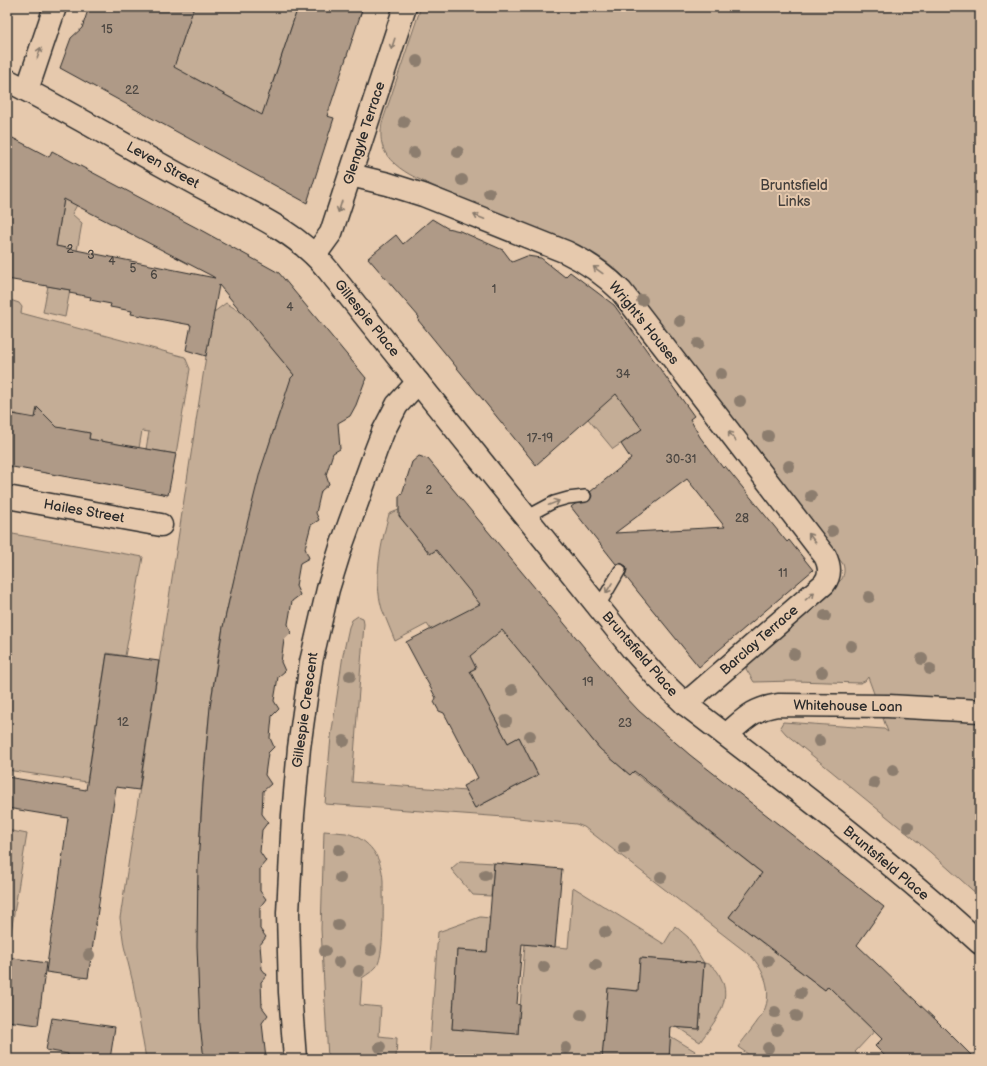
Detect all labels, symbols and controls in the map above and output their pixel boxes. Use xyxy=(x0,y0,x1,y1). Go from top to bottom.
house number: 15 xyxy=(101,22,113,37)
one-way arrow xyxy=(389,37,396,50)
one-way arrow xyxy=(36,48,44,60)
street label: Glengyle Terrace xyxy=(339,79,389,187)
house number: 22 xyxy=(125,83,139,98)
street label: Leven Street xyxy=(124,138,203,192)
park label: Bruntsfield Links xyxy=(760,177,828,210)
one-way arrow xyxy=(336,201,343,214)
one-way arrow xyxy=(474,213,486,220)
house number: 2 xyxy=(66,242,74,257)
house number: 3 xyxy=(87,248,95,263)
house number: 4 xyxy=(108,254,116,269)
house number: 5 xyxy=(130,261,137,276)
one-way arrow xyxy=(592,266,603,274)
house number: 6 xyxy=(150,268,158,283)
street label: Gillespie Place xyxy=(331,276,403,360)
street label: Wright's Houses xyxy=(605,278,683,368)
house number: 1 xyxy=(492,282,496,297)
house number: 4 xyxy=(286,300,294,315)
house number: 34 xyxy=(616,367,631,382)
one-way arrow xyxy=(728,430,737,441)
house number: 17-19 xyxy=(527,431,553,446)
house number: 30-31 xyxy=(666,452,696,467)
house number: 2 xyxy=(425,483,433,498)
street label: Hailes Street xyxy=(42,496,126,527)
one-way arrow xyxy=(548,499,560,506)
house number: 28 xyxy=(735,511,749,526)
one-way arrow xyxy=(808,533,816,544)
house number: 11 xyxy=(778,566,788,581)
one-way arrow xyxy=(605,582,613,594)
one-way arrow xyxy=(804,592,815,601)
street label: Barclay Terrace xyxy=(716,601,802,679)
street label: Bruntsfield Place xyxy=(599,608,681,700)
street label: Gillespie Crescent xyxy=(288,650,322,769)
house number: 19 xyxy=(582,675,594,690)
street label: Whitehouse Loan xyxy=(793,697,903,715)
house number: 12 xyxy=(117,715,129,730)
house number: 23 xyxy=(618,716,632,731)
street label: Bruntsfield Place xyxy=(840,822,932,904)

